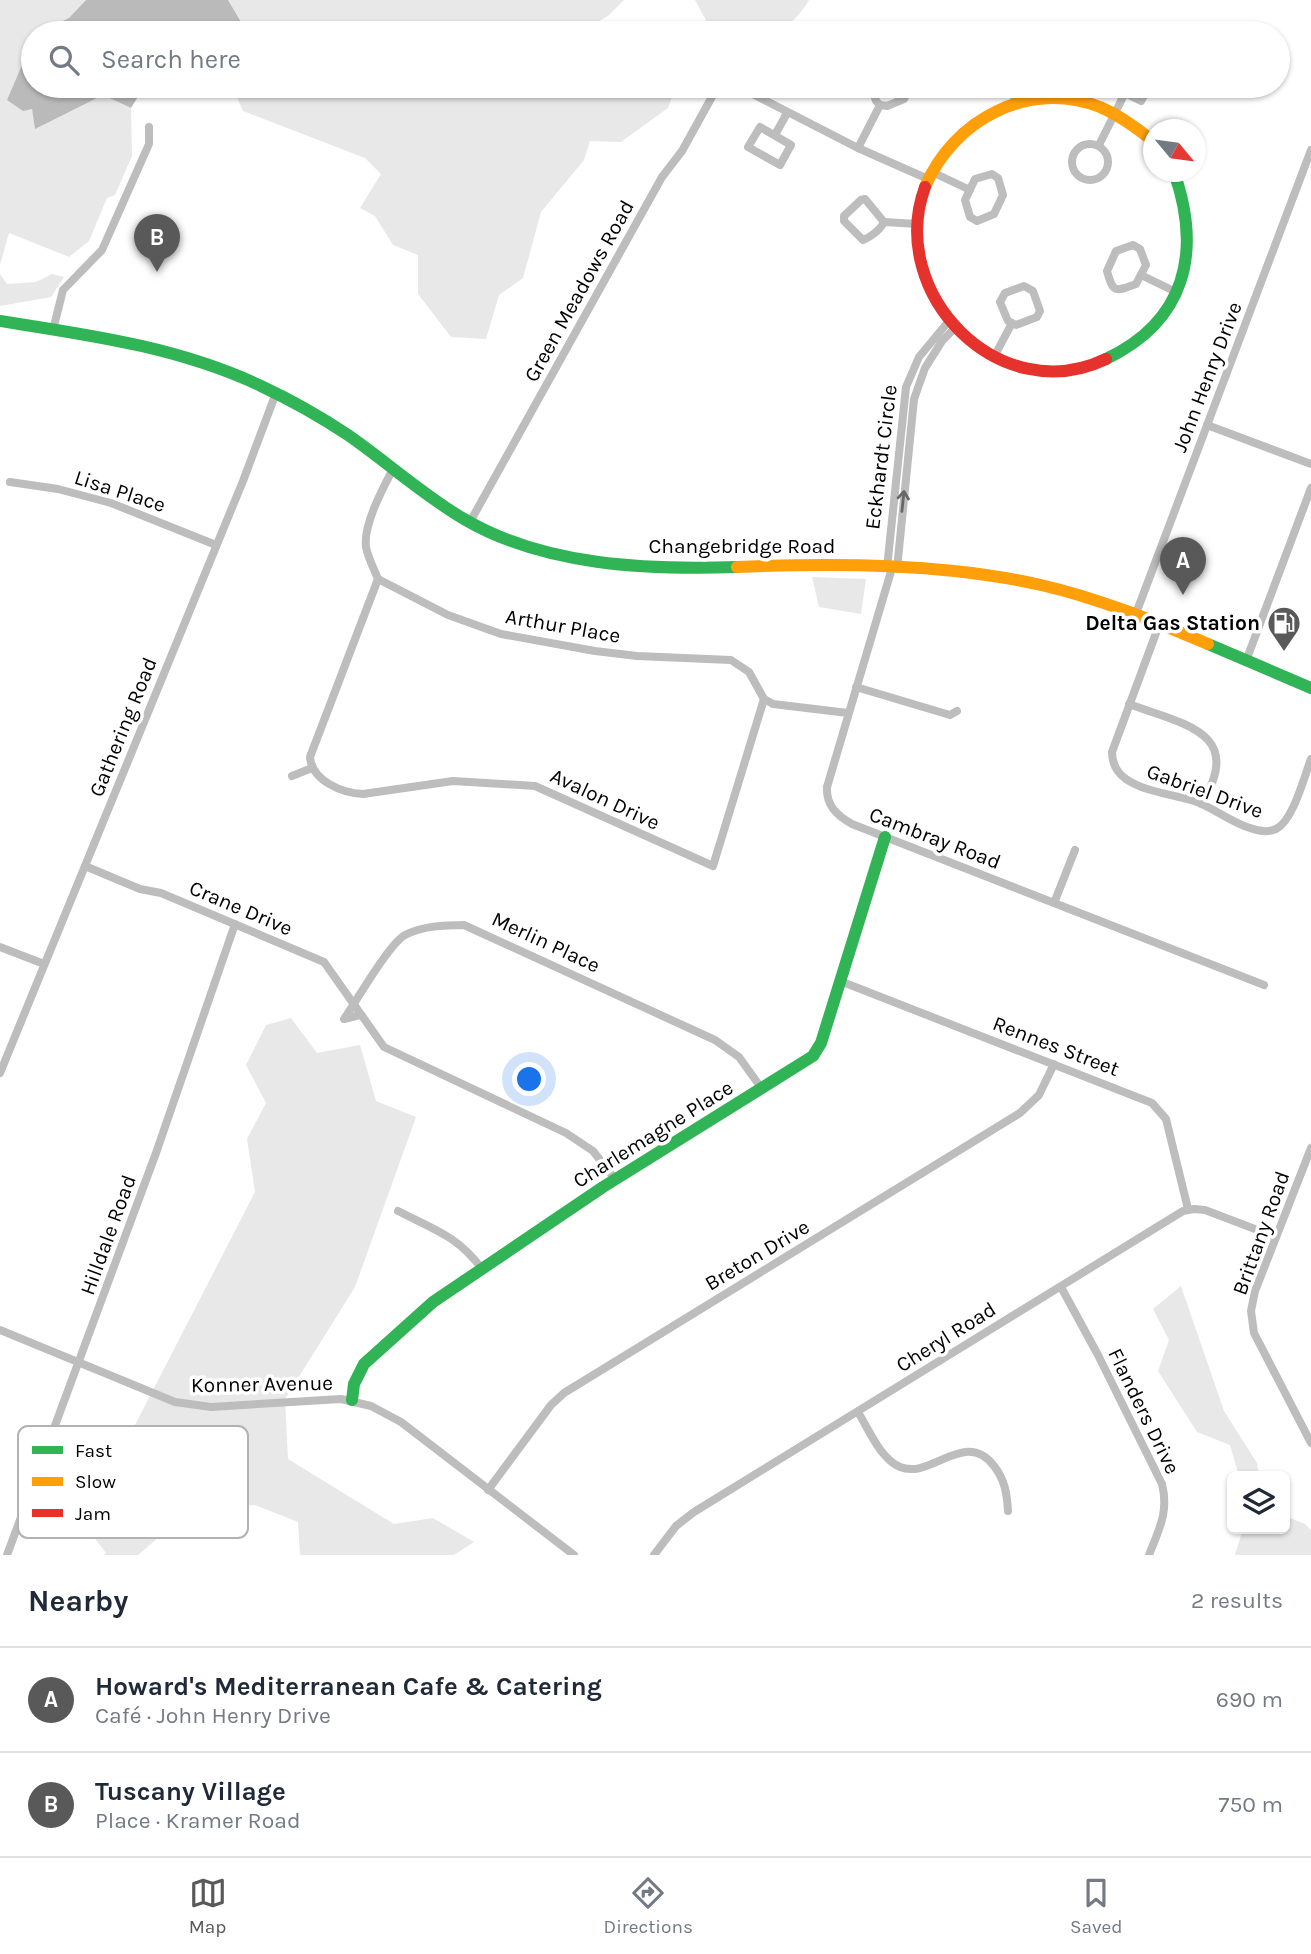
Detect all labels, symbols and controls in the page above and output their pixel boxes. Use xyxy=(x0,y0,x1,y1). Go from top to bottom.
search box xyxy=(21,21,1290,98)
icon: search xyxy=(45,41,83,79)
text: Search here xyxy=(101,44,241,75)
north arrow xyxy=(1143,119,1206,182)
street label: Green Meadows Road xyxy=(519,196,639,386)
pin: B xyxy=(134,214,180,272)
street label: John Henry Drive xyxy=(1167,298,1247,456)
street label: Eckhardt Circle xyxy=(860,383,902,531)
street label: Lisa Place xyxy=(71,465,169,517)
one-way arrow xyxy=(897,490,910,513)
street label: Changebridge Road xyxy=(648,534,836,558)
pin: A xyxy=(1160,537,1206,595)
street label: Arthur Place xyxy=(504,604,622,648)
fuel station icon: Delta Gas Station xyxy=(1265,604,1303,653)
place label: Delta Gas Station xyxy=(1085,611,1260,635)
street label: Gathering Road xyxy=(84,654,162,800)
street label: Gabriel Drive xyxy=(1144,759,1266,823)
street label: Avalon Drive xyxy=(547,763,663,835)
street label: Cambray Road xyxy=(866,802,1004,874)
street label: Crane Drive xyxy=(186,876,296,940)
street label: Merlin Place xyxy=(488,906,604,978)
street label: Rennes Street xyxy=(989,1011,1123,1081)
your location xyxy=(512,1062,546,1096)
street label: Charlemagne Place xyxy=(569,1075,737,1193)
street label: Brittany Road xyxy=(1227,1168,1295,1298)
street label: Hilldale Road xyxy=(75,1172,141,1298)
street label: Breton Drive xyxy=(700,1214,814,1296)
street label: Cheryl Road xyxy=(892,1297,1000,1377)
street label: Flanders Drive xyxy=(1103,1344,1185,1478)
street label: Konner Avenue xyxy=(191,1371,333,1397)
legend xyxy=(18,1426,248,1538)
text: Fast xyxy=(75,1440,112,1462)
text: Slow xyxy=(75,1471,116,1493)
map controls xyxy=(1227,1471,1290,1534)
button: layers xyxy=(1227,1471,1290,1534)
text: Jam xyxy=(75,1503,111,1525)
text: Nearby xyxy=(28,1583,128,1619)
text: 2 results xyxy=(1191,1587,1283,1614)
text: Howard's Mediterranean Cafe & Catering xyxy=(95,1671,602,1702)
text: A xyxy=(44,1686,58,1713)
text: 690 m xyxy=(1216,1686,1283,1713)
text: Café · John Henry Drive xyxy=(95,1702,331,1729)
text: Tuscany Village xyxy=(95,1776,286,1807)
text: B xyxy=(44,1791,58,1818)
text: 750 m xyxy=(1219,1791,1283,1818)
text: Place · Kramer Road xyxy=(95,1807,301,1834)
tab: Map xyxy=(189,1874,227,1938)
tab: Directions xyxy=(604,1874,693,1938)
tab: Saved xyxy=(1070,1874,1122,1938)

